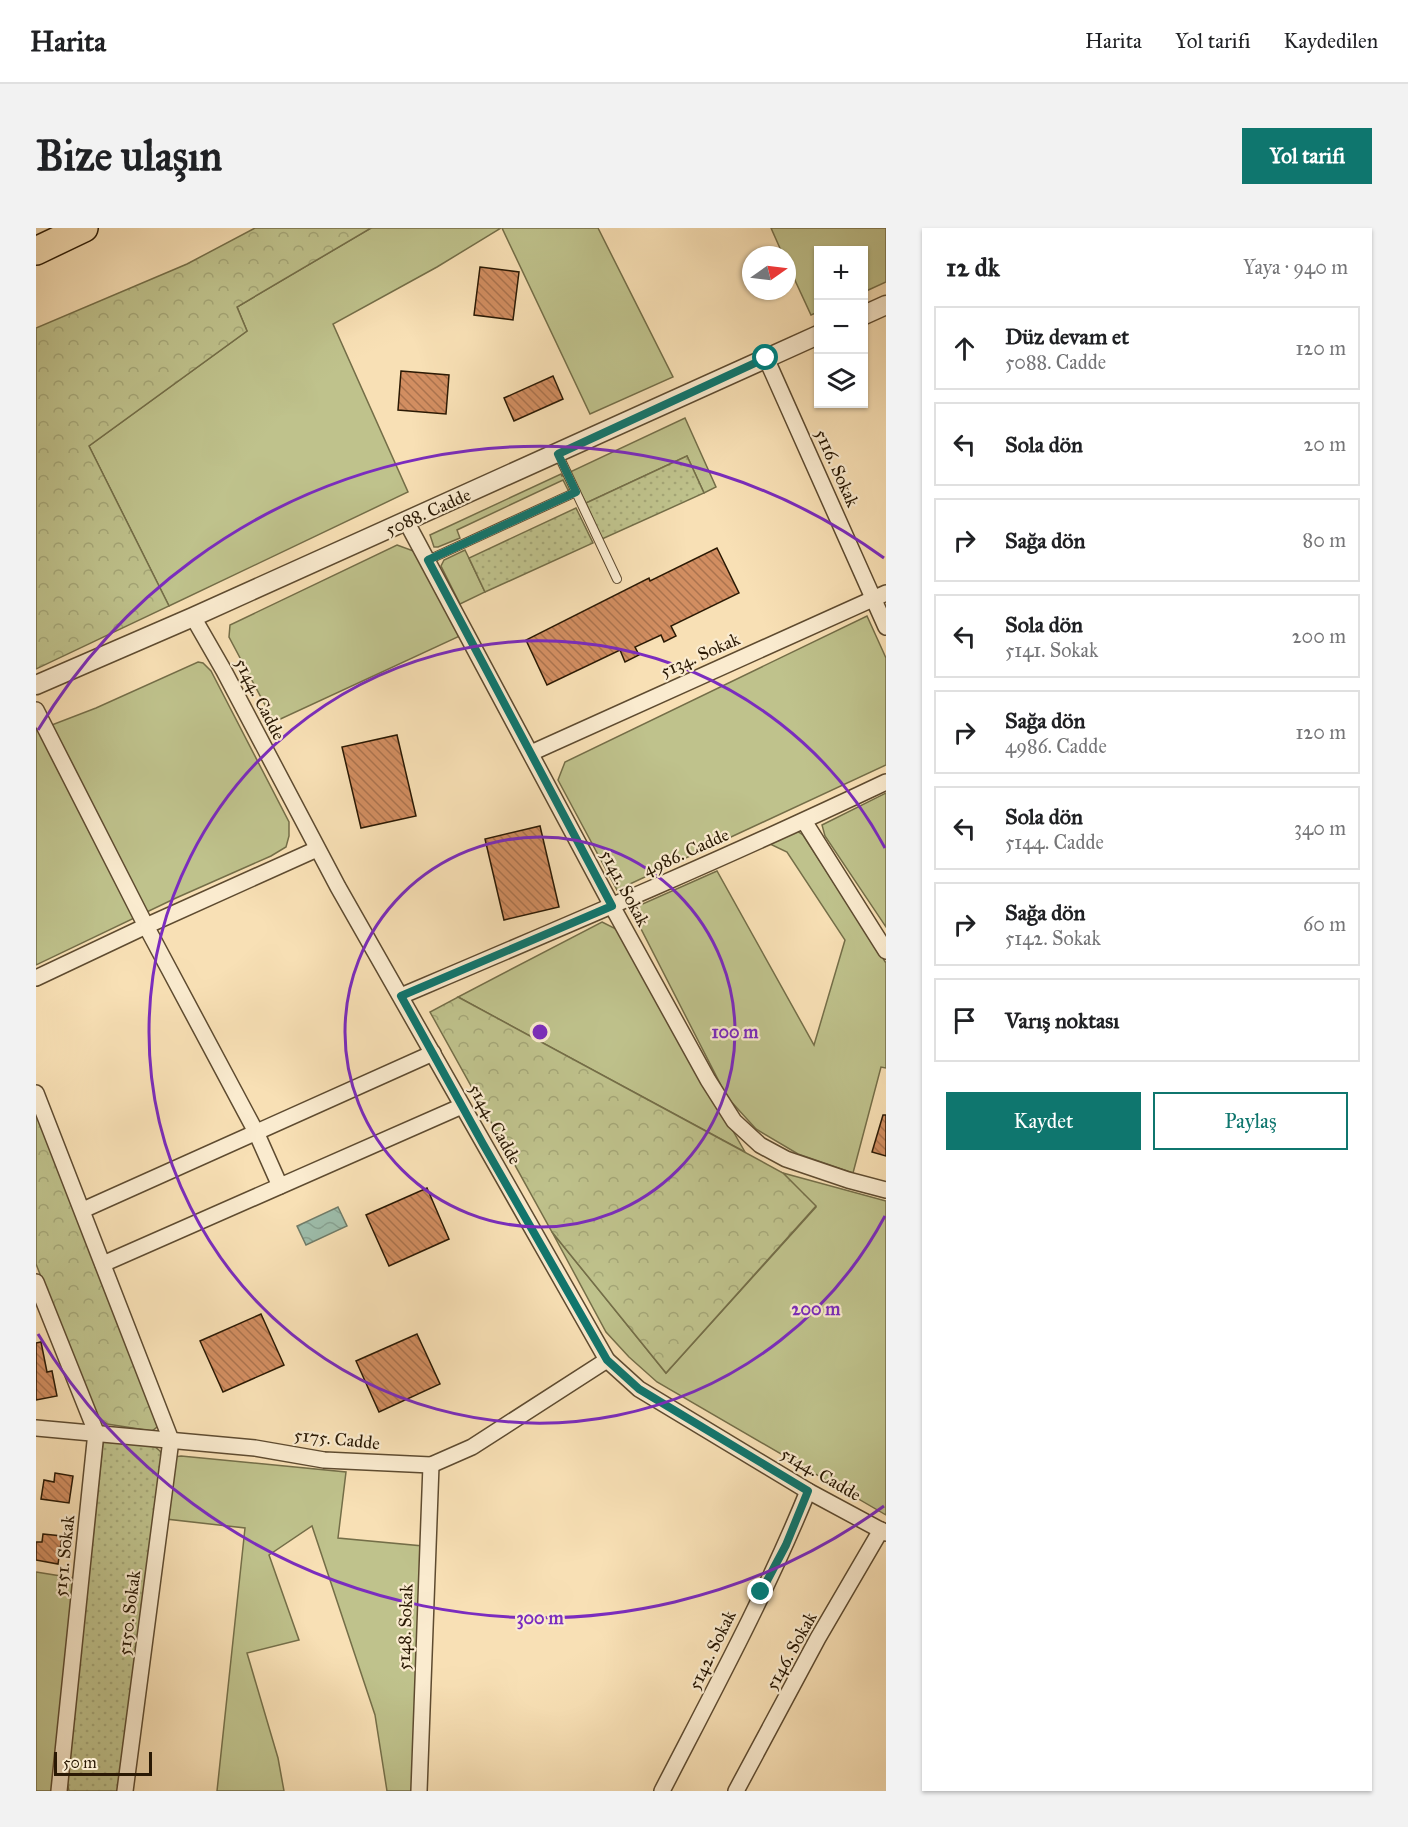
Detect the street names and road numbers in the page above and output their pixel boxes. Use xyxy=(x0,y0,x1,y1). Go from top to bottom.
street label: 5116. Sokak xyxy=(810,426,864,511)
street label: 5088. Cadde xyxy=(382,483,474,541)
street label: 5134. Sokak xyxy=(657,628,744,682)
street label: 5144. Cadde xyxy=(230,654,290,744)
street label: 4986. Cadde xyxy=(640,823,732,881)
street label: 5141. Sokak xyxy=(596,846,655,931)
street label: 5144. Cadde xyxy=(464,1080,526,1168)
street label: 5175. Cadde xyxy=(293,1424,381,1454)
street label: 5144. Cadde xyxy=(777,1442,865,1506)
street label: 5151. Sokak xyxy=(49,1513,79,1598)
street label: 5150. Sokak xyxy=(113,1569,145,1657)
street label: 5148. Sokak xyxy=(392,1583,418,1671)
street label: 5142. Sokak xyxy=(683,1606,741,1694)
street label: 5146. Sokak xyxy=(760,1607,822,1694)

